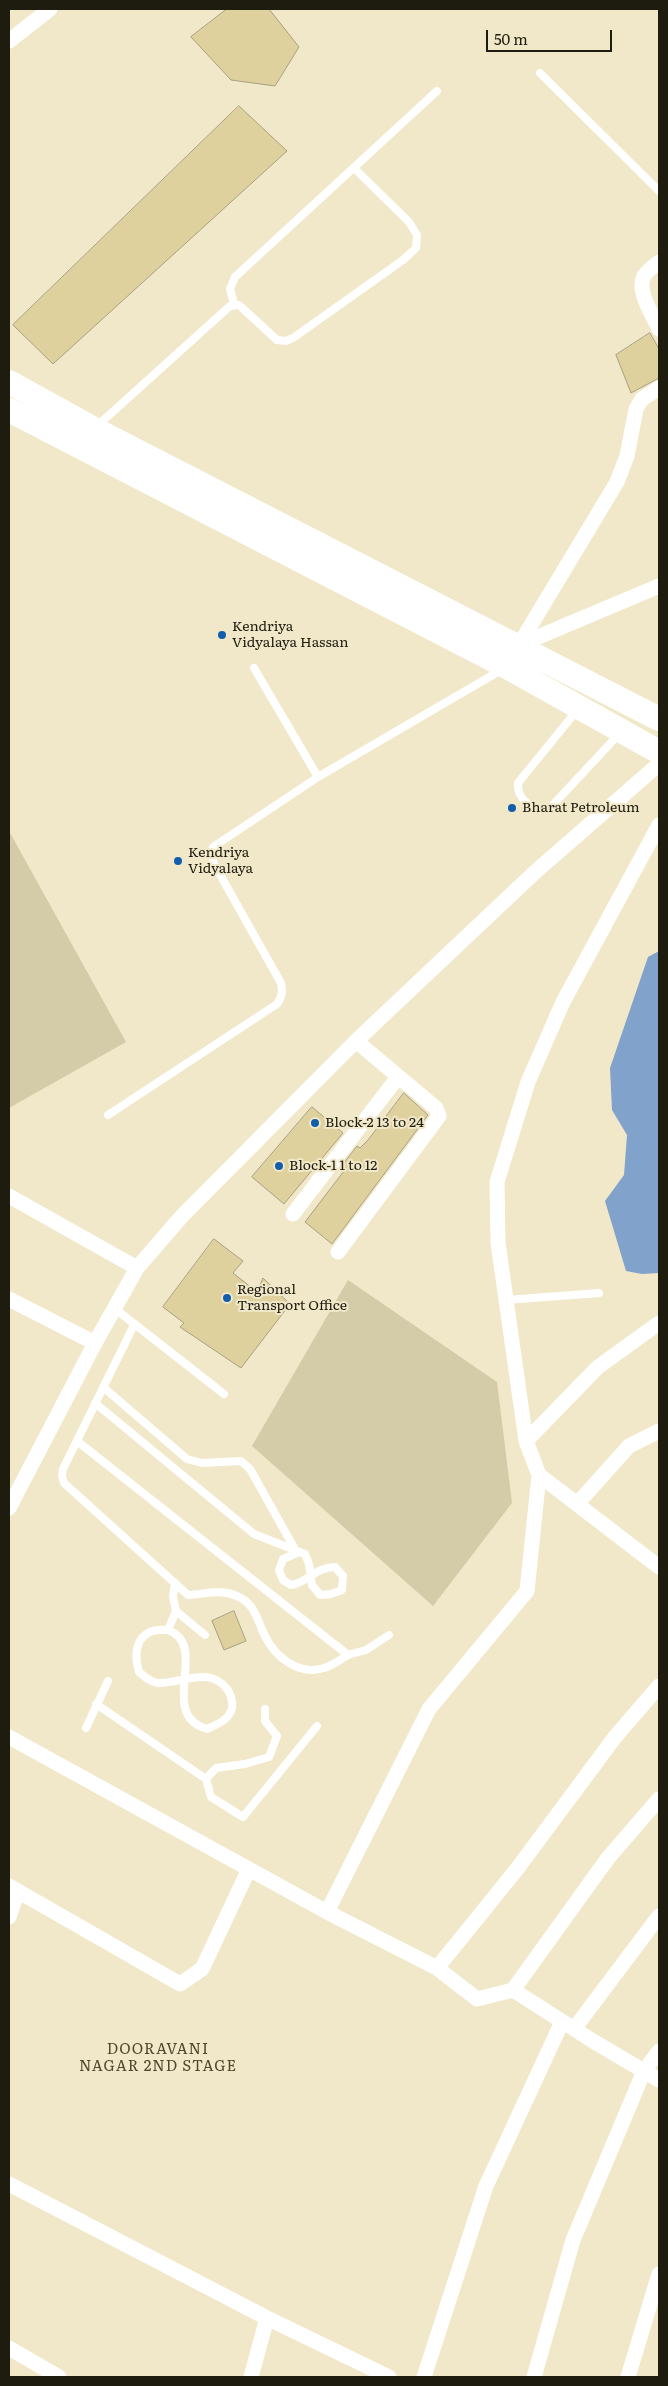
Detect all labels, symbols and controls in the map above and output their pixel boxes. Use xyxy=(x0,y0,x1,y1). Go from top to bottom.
scale bar xyxy=(488,20,614,52)
text: 50 m xyxy=(494,27,528,50)
place label: Kendriya Vidyalaya Hassan xyxy=(232,619,348,652)
marker: Kendriya Vidyalaya Hassan xyxy=(216,629,228,641)
place label: Bharat Petroleum xyxy=(522,800,640,816)
marker: Bharat Petroleum xyxy=(506,802,518,814)
place label: Kendriya Vidyalaya xyxy=(188,845,253,878)
marker: Kendriya Vidyalaya xyxy=(172,855,184,867)
place label: Block-2 13 to 24 xyxy=(325,1115,424,1131)
marker: Block-2 13 to 24 xyxy=(309,1117,321,1129)
place label: Block-1 1 to 12 xyxy=(289,1158,377,1174)
marker: Block-1 1 to 12 xyxy=(273,1160,285,1172)
place label: Regional Transport Office xyxy=(237,1282,347,1314)
marker: Regional Transport Office xyxy=(221,1292,233,1304)
district label: DOORAVANI NAGAR 2ND STAGE xyxy=(77,2041,239,2076)

